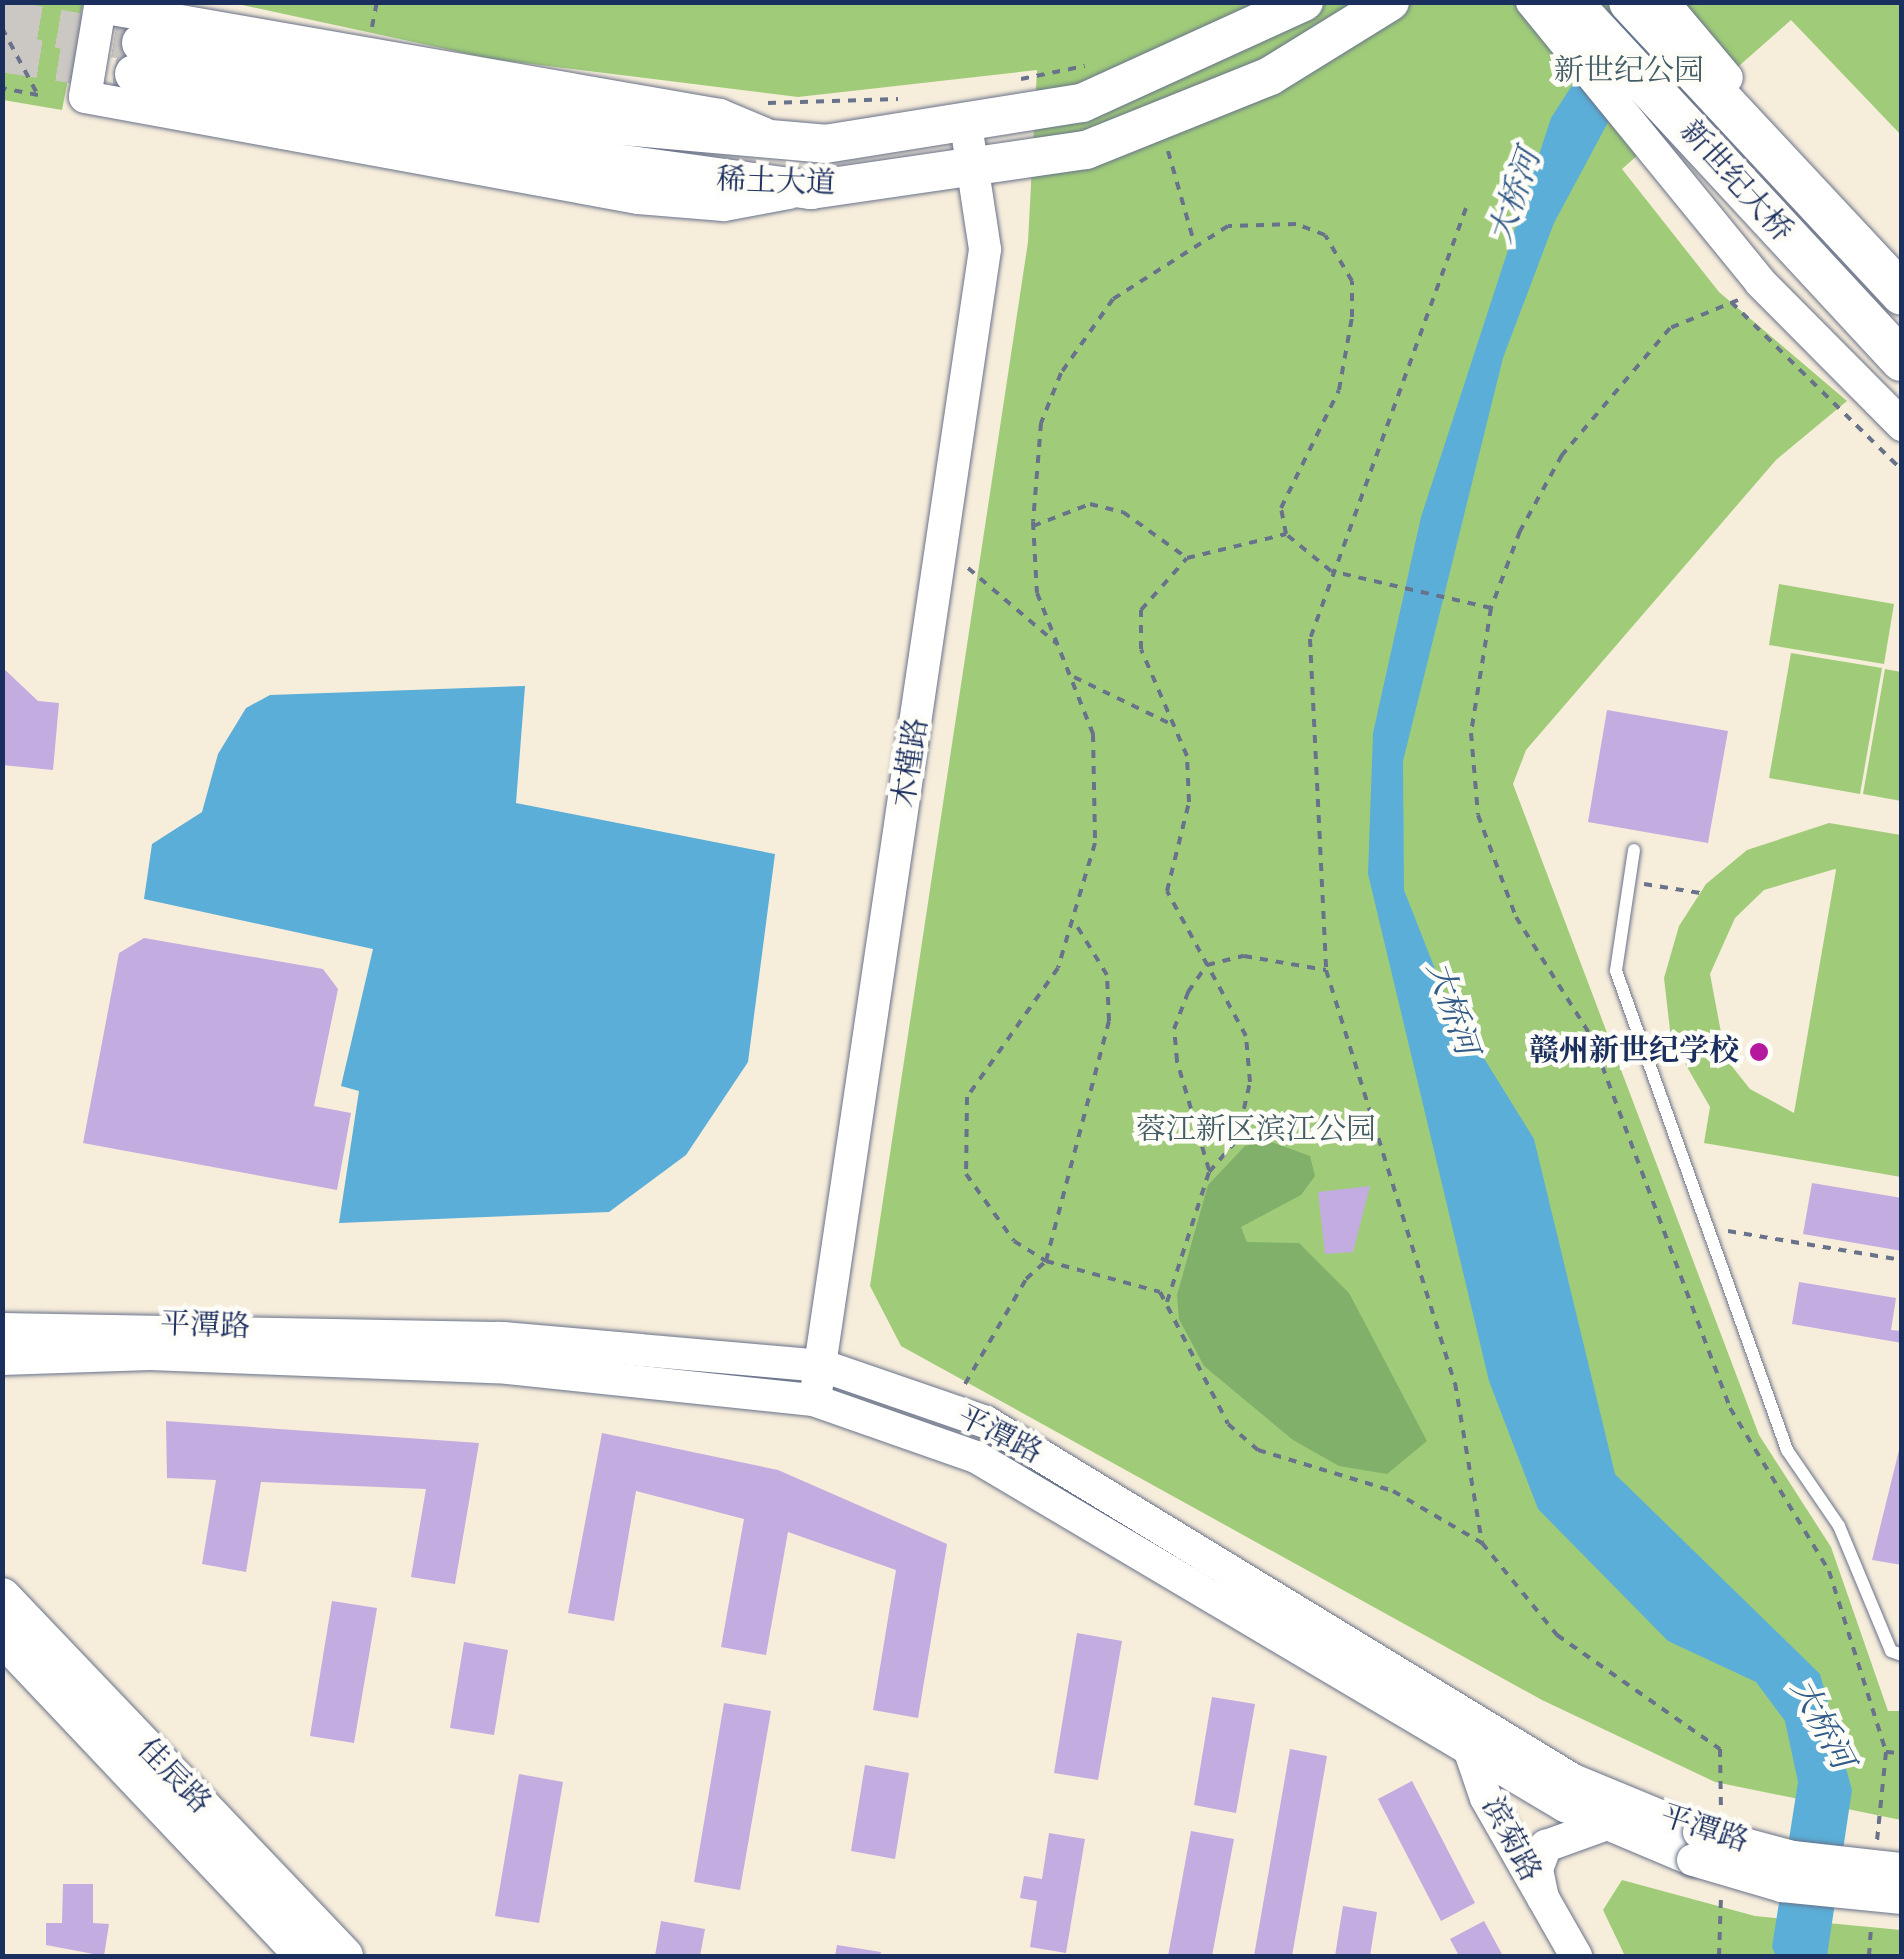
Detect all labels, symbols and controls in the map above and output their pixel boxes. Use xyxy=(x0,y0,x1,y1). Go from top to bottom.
park label: 新世纪公园 xyxy=(1554,54,1704,90)
street label: 新世纪大桥 xyxy=(1671,114,1799,250)
water label: 大桥河 xyxy=(1483,145,1551,249)
street label: 稀土大道 xyxy=(715,163,837,203)
street label: 木槿路 xyxy=(887,716,937,810)
water label: 大桥河 xyxy=(1416,957,1484,1061)
place label: 赣州新世纪学校 xyxy=(1529,1034,1739,1070)
marker: 赣州新世纪学校 xyxy=(1748,1041,1770,1063)
park label: 蓉江新区滨江公园 xyxy=(1136,1113,1376,1149)
street label: 平潭路 xyxy=(159,1307,251,1347)
street label: 平潭路 xyxy=(951,1400,1047,1472)
water label: 大桥河 xyxy=(1781,1674,1859,1776)
street label: 佳辰路 xyxy=(129,1732,217,1822)
street label: 滨菊路 xyxy=(1473,1792,1547,1888)
street label: 平潭路 xyxy=(1656,1799,1752,1861)

